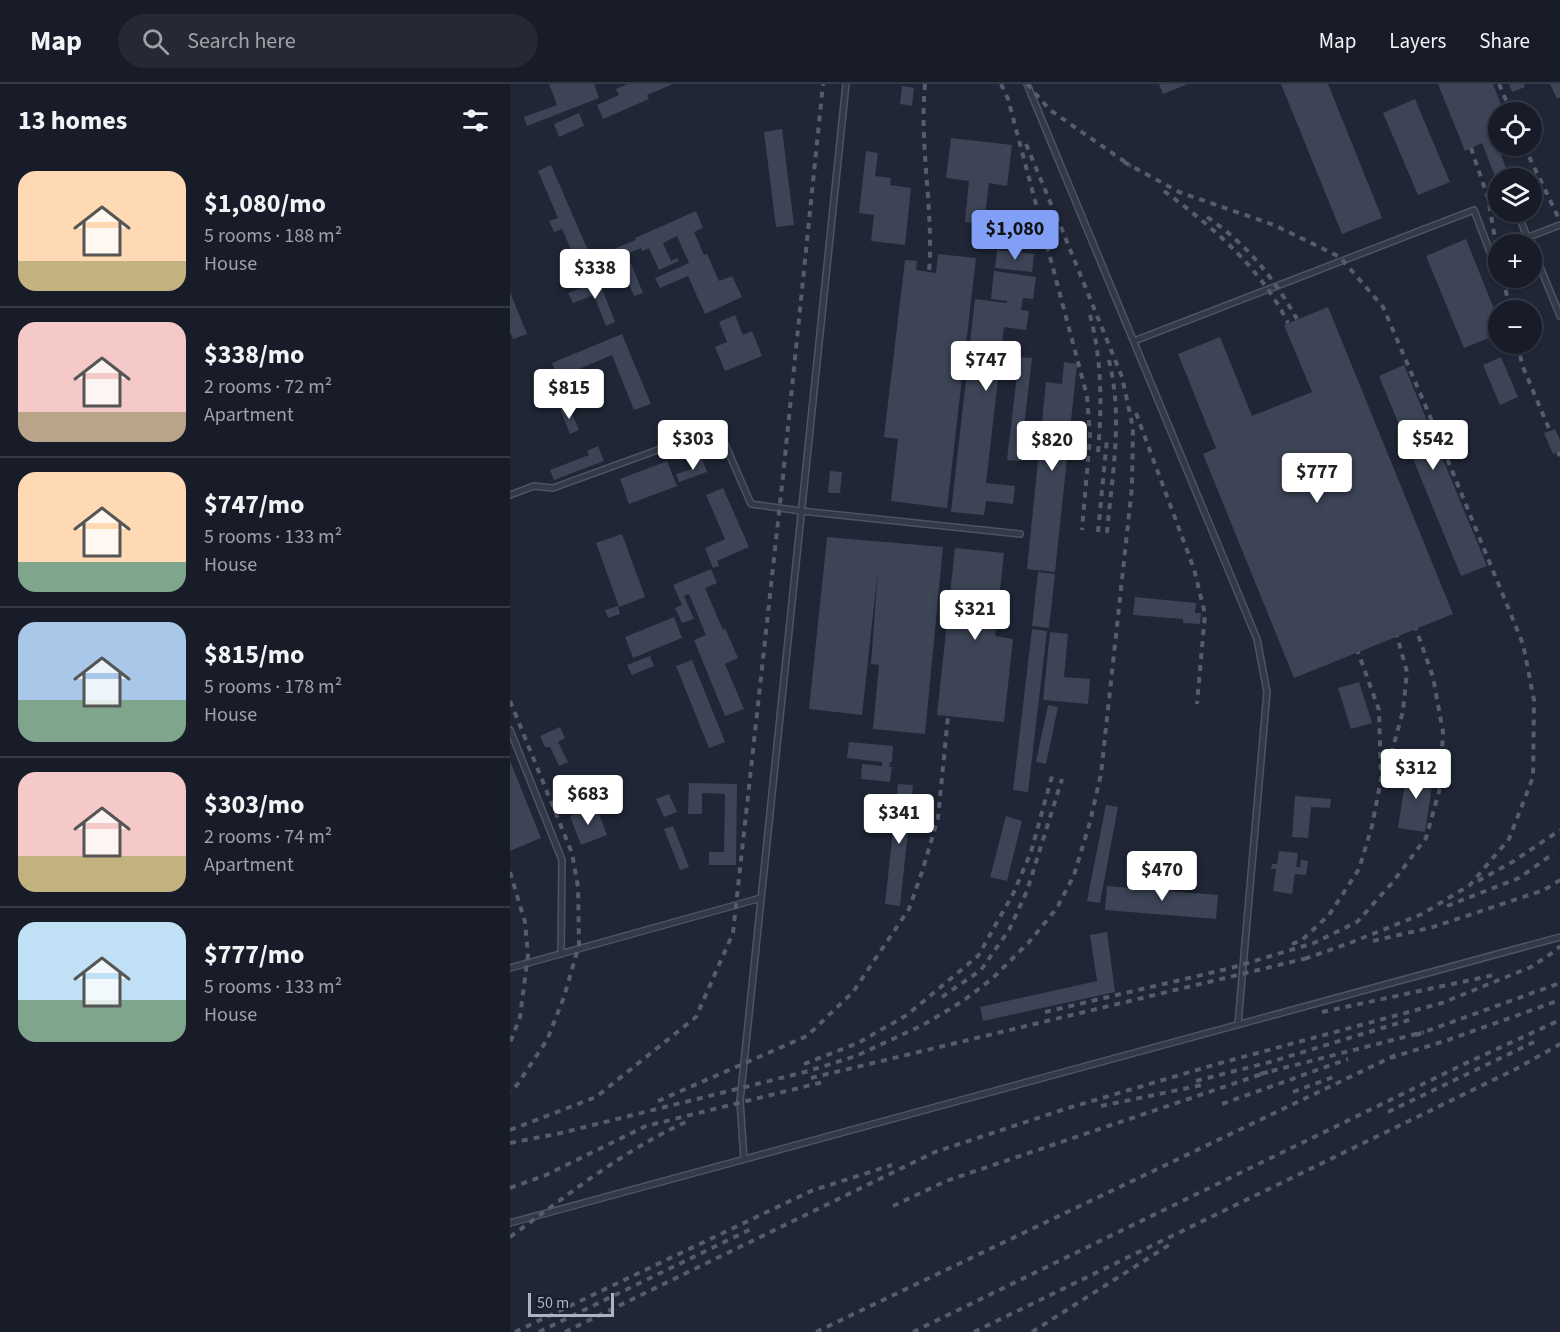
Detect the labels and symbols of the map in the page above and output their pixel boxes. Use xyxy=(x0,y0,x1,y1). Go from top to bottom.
pin: $1,080 xyxy=(966,210,1064,261)
pin: $338 xyxy=(559,249,631,300)
pin: $747 xyxy=(950,341,1022,392)
pin: $815 xyxy=(533,369,605,420)
pin: $303 xyxy=(657,420,729,471)
pin: $542 xyxy=(1397,420,1469,471)
pin: $820 xyxy=(1016,421,1088,472)
pin: $777 xyxy=(1281,453,1353,504)
pin: $321 xyxy=(939,590,1011,641)
pin: $312 xyxy=(1380,749,1452,800)
pin: $683 xyxy=(552,775,624,826)
pin: $341 xyxy=(863,794,935,845)
pin: $470 xyxy=(1126,851,1198,902)
scale bar xyxy=(528,1290,614,1318)

